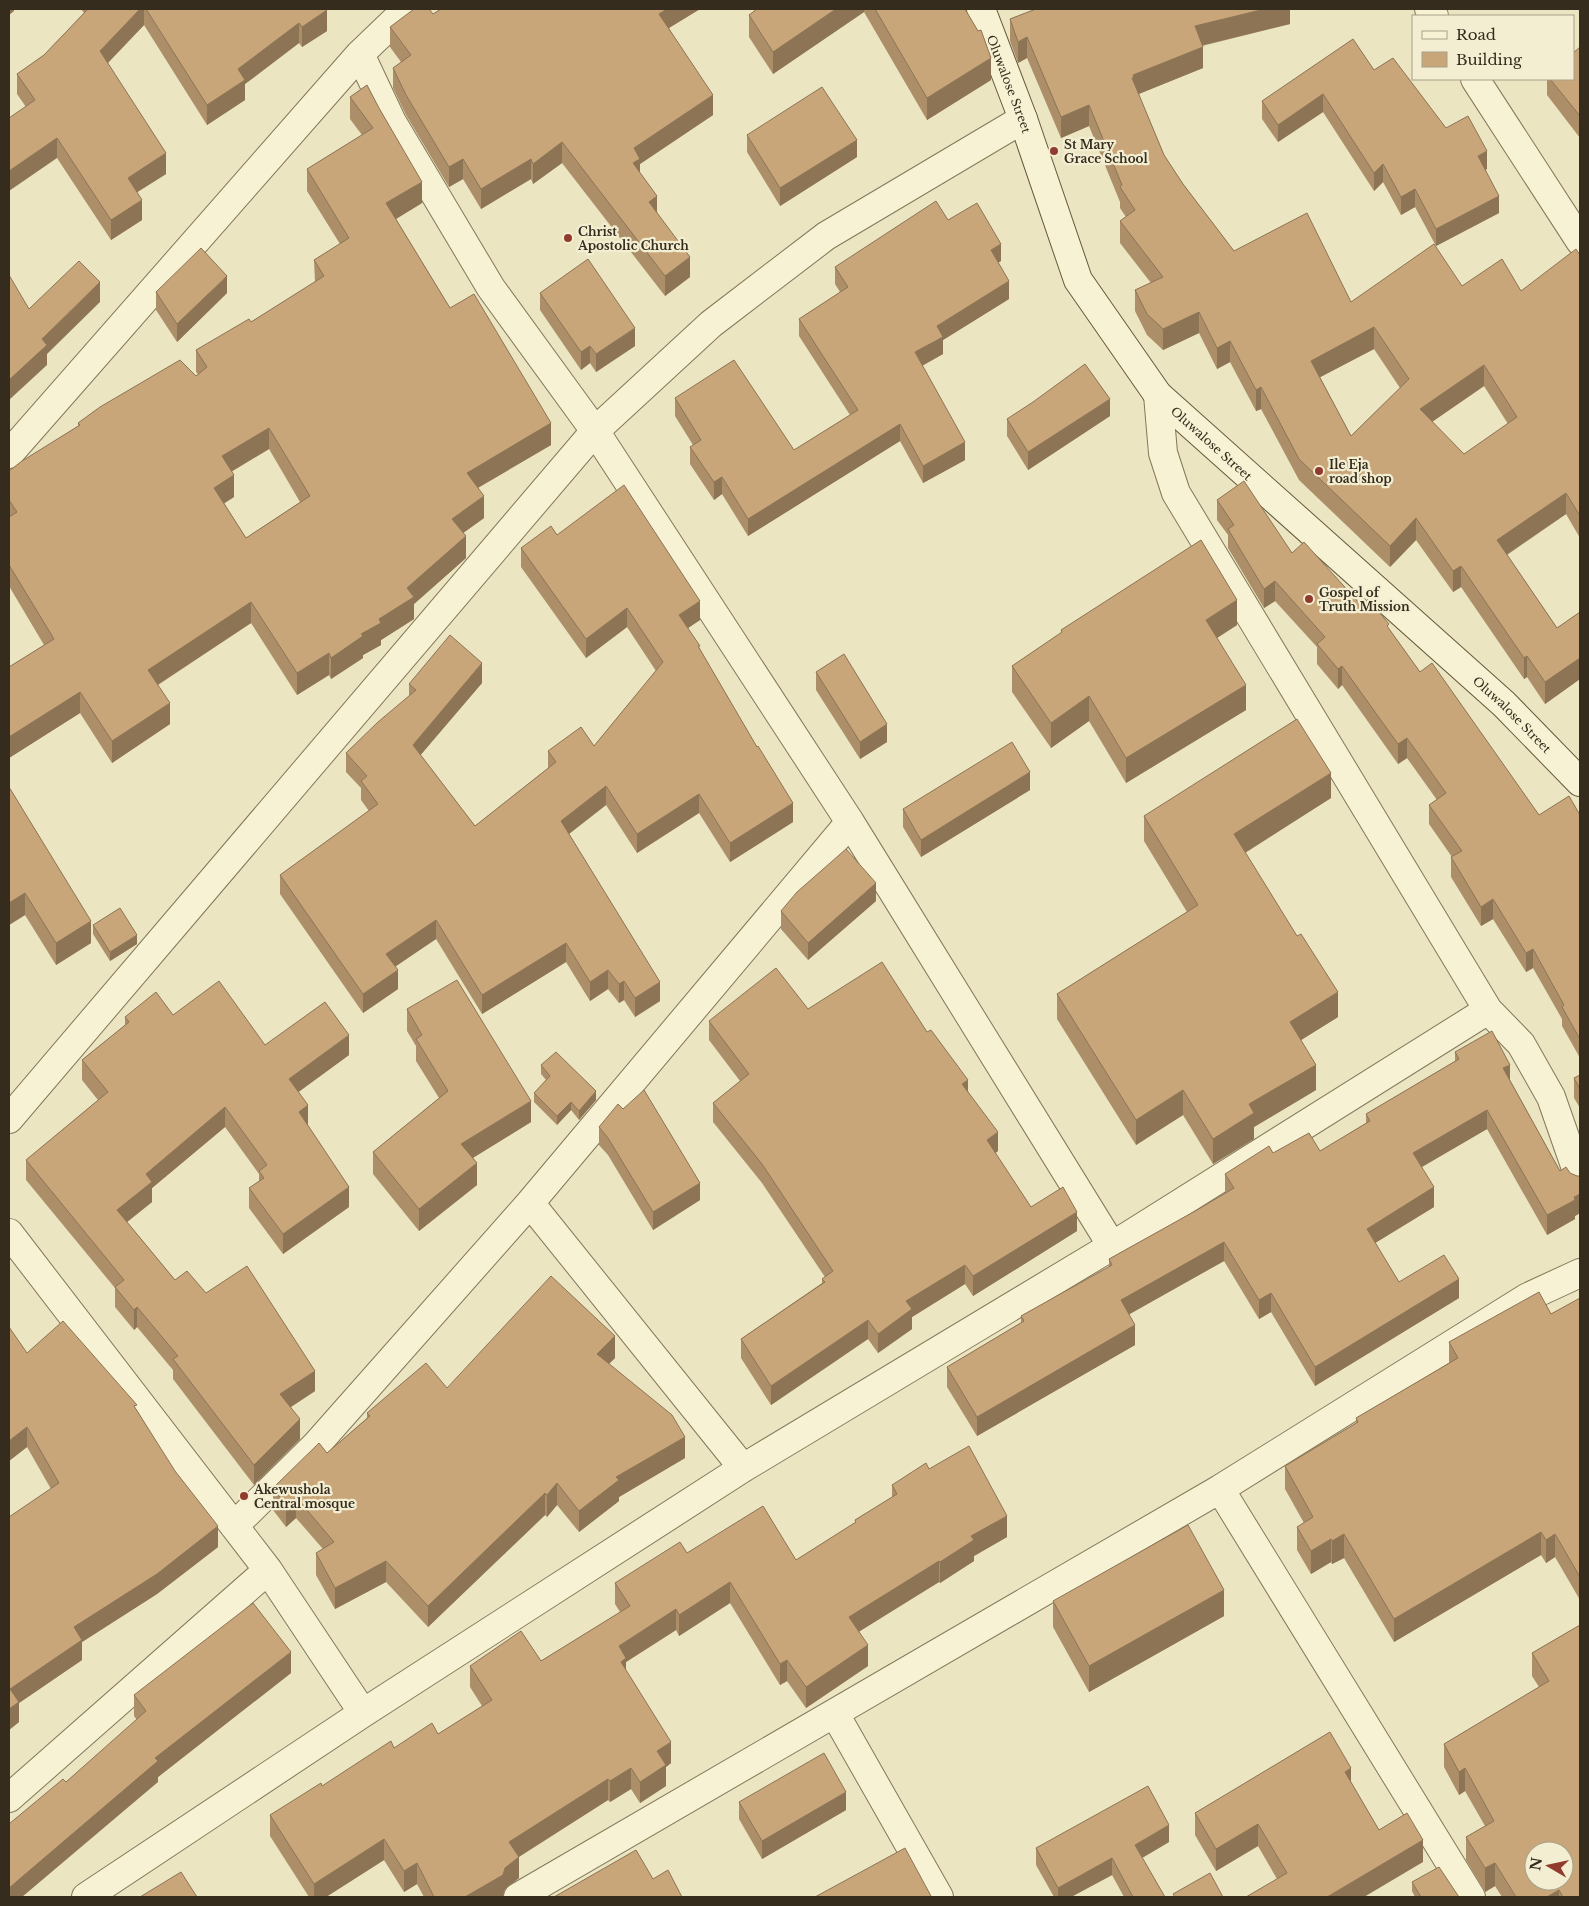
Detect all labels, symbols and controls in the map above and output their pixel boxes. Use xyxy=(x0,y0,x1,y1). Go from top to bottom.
legend xyxy=(1412,15,1574,80)
text: Road xyxy=(1456,25,1496,44)
street label: Oluwalose Street xyxy=(984,33,1035,135)
text: Building xyxy=(1456,50,1523,69)
place label: St Mary Grace School xyxy=(1064,137,1148,166)
marker: St Mary Grace School xyxy=(1048,145,1060,157)
place label: Christ Apostolic Church xyxy=(577,224,689,253)
marker: Christ Apostolic Church xyxy=(562,232,574,244)
street label: Oluwalose Street xyxy=(1168,403,1256,483)
place label: Ile Eja road shop xyxy=(1329,457,1392,486)
marker: Ile Eja road shop xyxy=(1313,465,1325,477)
place label: Gospel of Truth Mission xyxy=(1319,585,1410,614)
marker: Gospel of Truth Mission xyxy=(1303,593,1315,605)
street label: Oluwalose Street xyxy=(1470,673,1555,756)
place label: Akewushola Central mosque xyxy=(253,1482,355,1511)
marker: Akewushola Central mosque xyxy=(238,1490,250,1502)
north arrow xyxy=(1524,1841,1574,1891)
text: N xyxy=(1526,1856,1546,1872)

